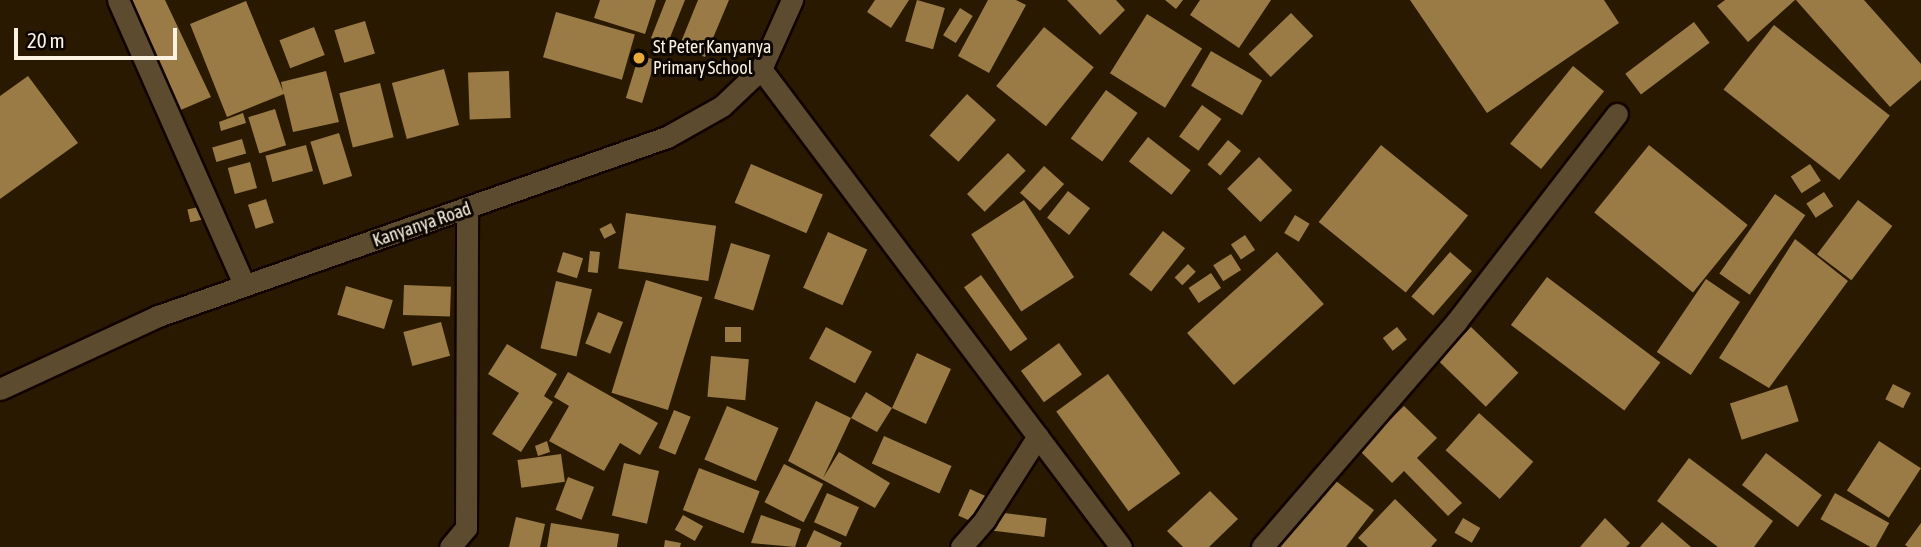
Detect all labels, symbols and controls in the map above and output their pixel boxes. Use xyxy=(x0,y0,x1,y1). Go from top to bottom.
scale bar xyxy=(18,14,180,58)
text: 20 m xyxy=(27,28,65,52)
place label: St Peter Kanyanya Primary School xyxy=(653,37,771,80)
marker: St Peter Kanyanya Primary School xyxy=(631,50,647,66)
street label: Kanyanya Road xyxy=(370,198,474,252)

